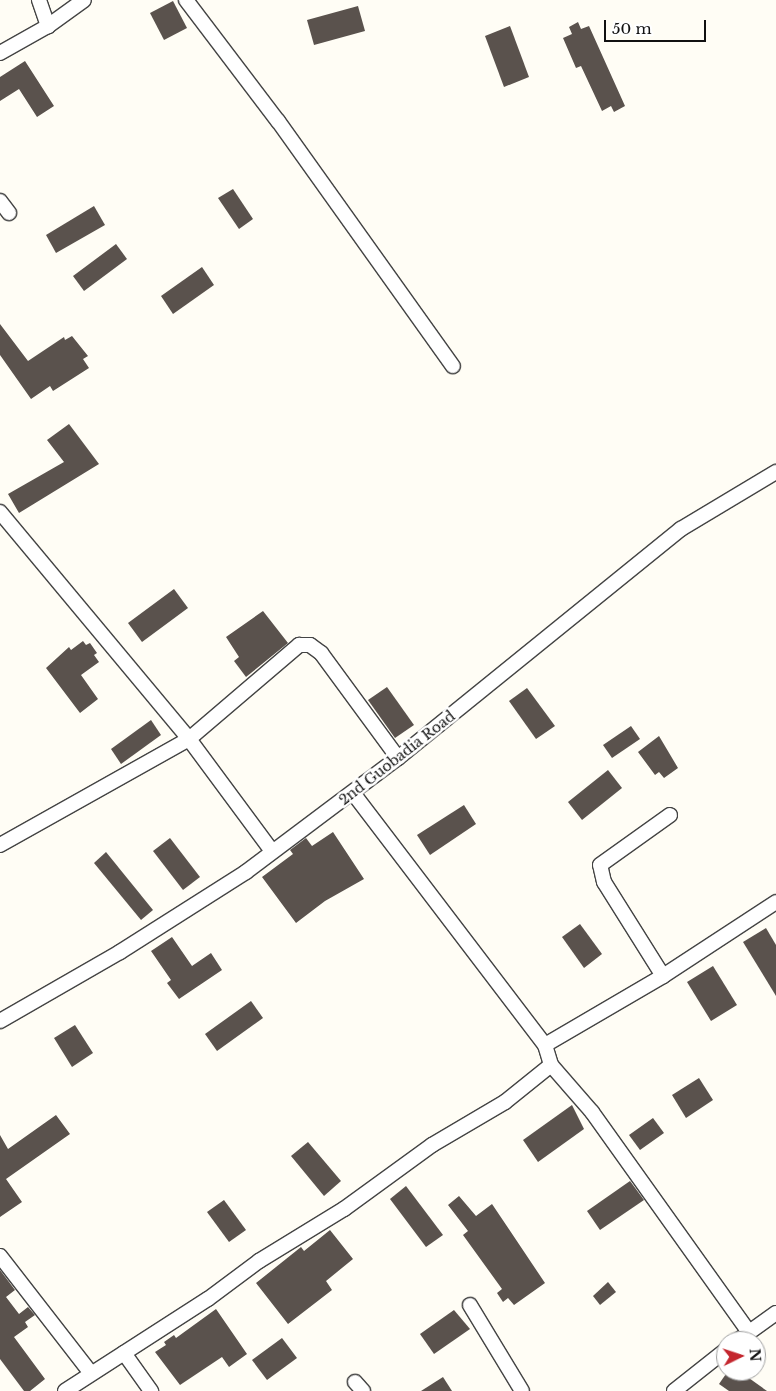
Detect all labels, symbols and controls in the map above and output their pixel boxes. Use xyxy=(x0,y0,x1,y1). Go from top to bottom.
scale bar xyxy=(606,10,708,42)
text: 50 m xyxy=(612,19,652,38)
street label: 2nd Guobadia Road xyxy=(336,707,458,809)
north arrow xyxy=(716,1331,766,1381)
text: N xyxy=(746,1348,764,1362)

